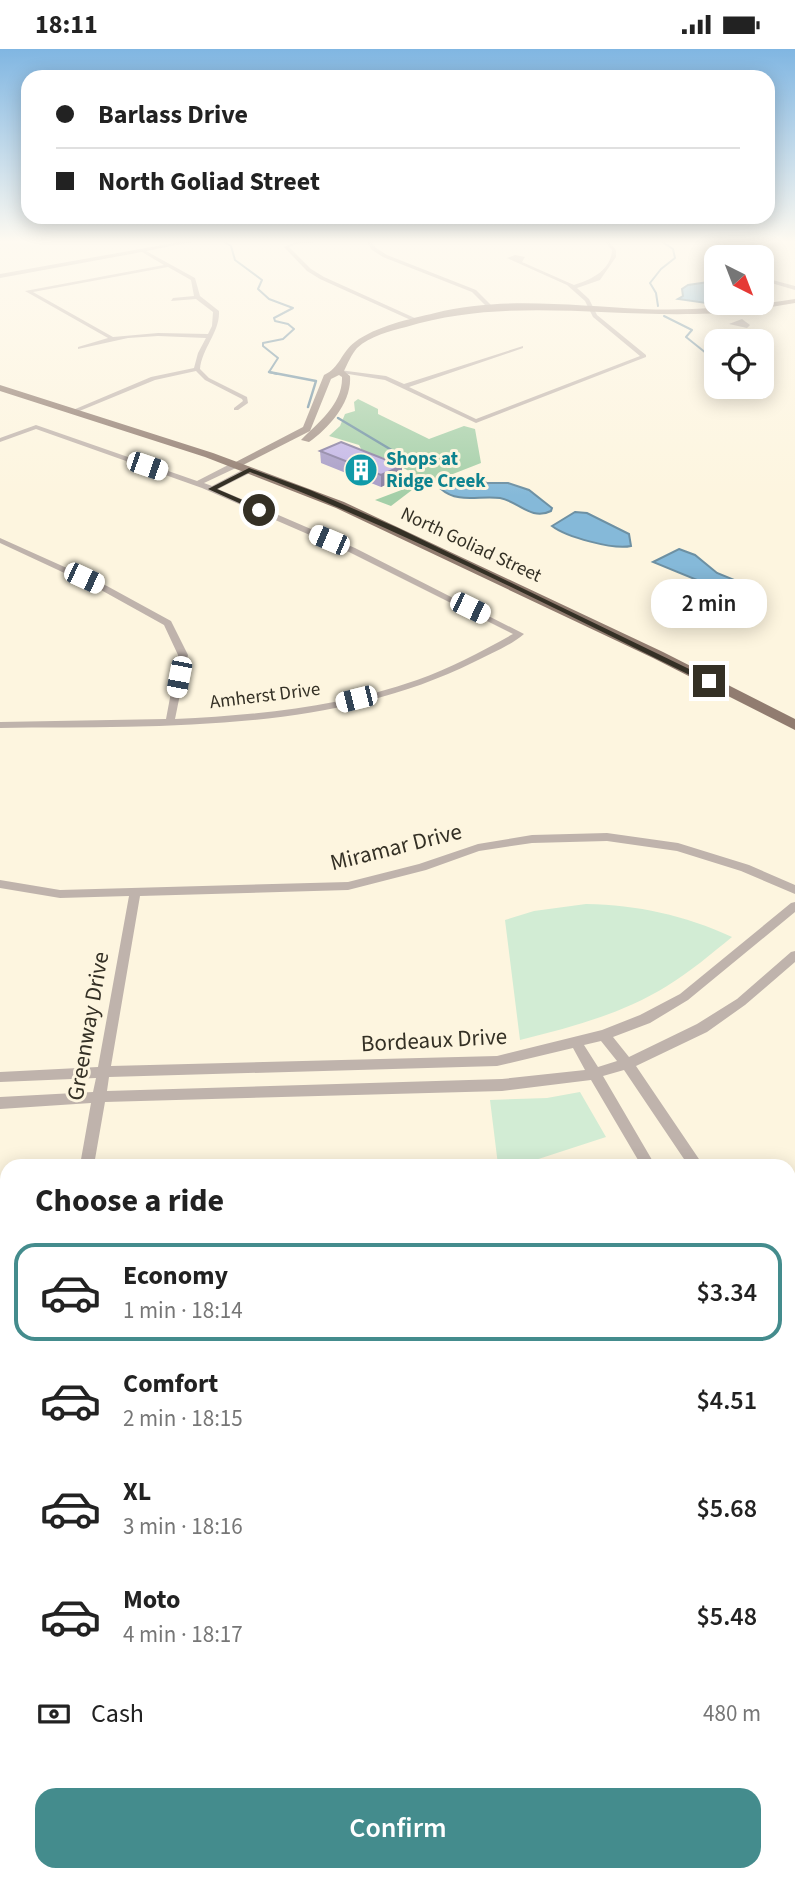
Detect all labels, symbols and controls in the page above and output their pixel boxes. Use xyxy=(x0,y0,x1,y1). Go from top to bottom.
text: 18:11 xyxy=(35,6,98,43)
text: Barlass Drive xyxy=(98,96,248,133)
text: North Goliad Street xyxy=(98,163,320,200)
north arrow xyxy=(704,245,774,315)
map controls xyxy=(704,245,774,399)
button: locate xyxy=(704,329,774,399)
place label: Shops at Ridge Creek xyxy=(386,446,486,495)
car xyxy=(124,449,171,483)
building icon: Shops at Ridge Creek xyxy=(342,451,380,489)
route start xyxy=(243,494,275,526)
street label: North Goliad Street xyxy=(396,500,546,590)
car xyxy=(306,522,353,558)
car xyxy=(61,560,108,596)
callout: 2 min xyxy=(651,579,767,629)
text: 2 min xyxy=(682,587,736,620)
car xyxy=(447,589,494,627)
car xyxy=(165,654,194,700)
route end xyxy=(693,665,725,697)
street label: Amherst Drive xyxy=(208,676,322,716)
car xyxy=(334,684,379,714)
street label: Miramar Drive xyxy=(327,815,465,879)
street label: Greenway Drive xyxy=(59,949,117,1103)
street label: Bordeaux Drive xyxy=(360,1020,508,1060)
text: Choose a ride xyxy=(35,1178,224,1224)
text: Economy xyxy=(123,1257,228,1294)
icon: car xyxy=(39,1261,102,1324)
text: $3.34 xyxy=(696,1274,757,1311)
text: 1 min · 18:14 xyxy=(123,1294,243,1327)
text: Comfort xyxy=(123,1365,218,1402)
icon: car xyxy=(39,1369,102,1432)
text: $4.51 xyxy=(696,1382,757,1419)
text: 2 min · 18:15 xyxy=(123,1402,243,1435)
text: XL xyxy=(123,1473,151,1510)
icon: car xyxy=(39,1477,102,1540)
text: $5.68 xyxy=(696,1490,757,1527)
text: 3 min · 18:16 xyxy=(123,1510,243,1543)
text: Moto xyxy=(123,1581,180,1618)
icon: car xyxy=(39,1585,102,1648)
text: $5.48 xyxy=(696,1598,757,1635)
text: 4 min · 18:17 xyxy=(123,1618,243,1651)
icon: cash xyxy=(35,1695,73,1733)
text: Cash xyxy=(91,1695,144,1732)
text: 480 m xyxy=(703,1697,761,1730)
button: Confirm xyxy=(35,1788,761,1868)

